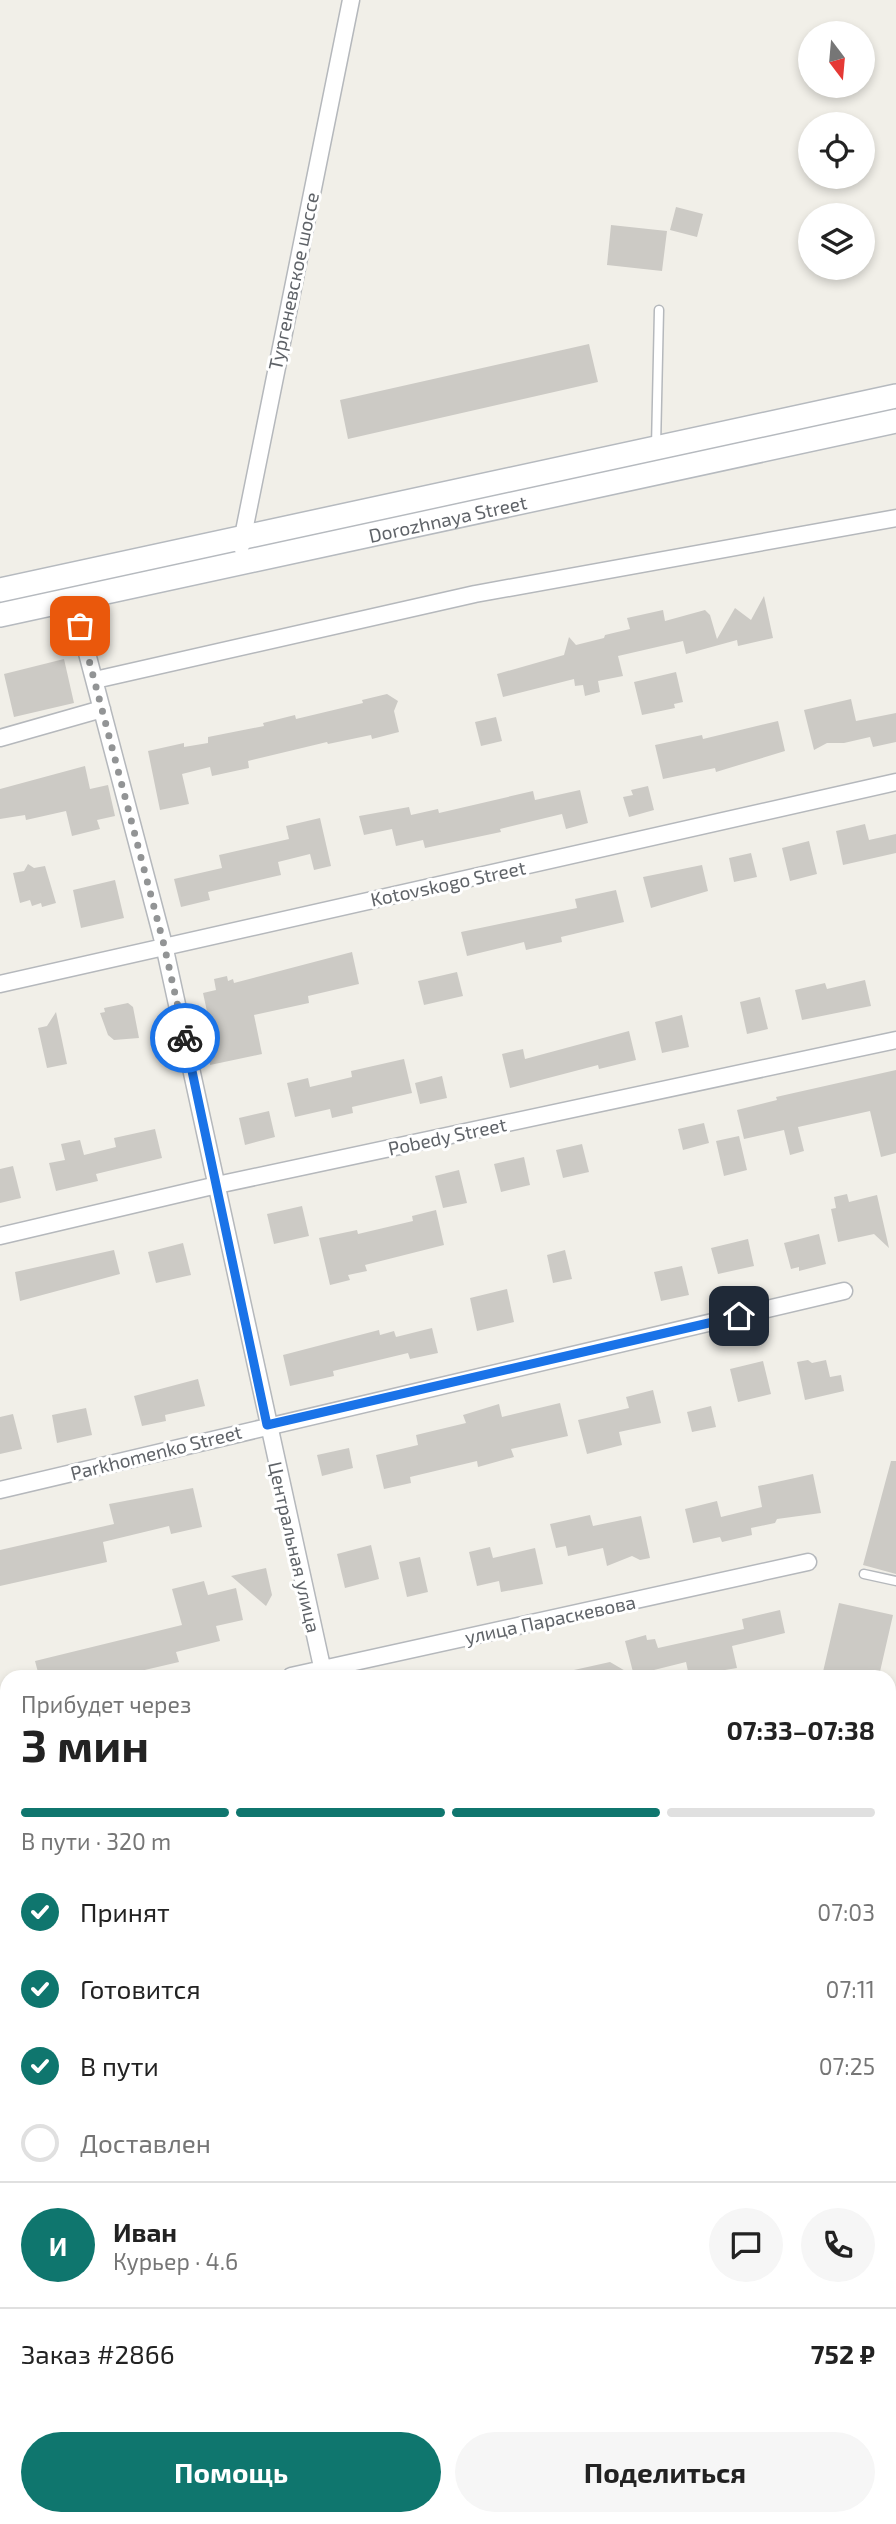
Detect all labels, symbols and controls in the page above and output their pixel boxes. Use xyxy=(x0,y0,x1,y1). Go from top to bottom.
north arrow xyxy=(798,21,875,98)
map controls xyxy=(798,21,875,280)
button: locate xyxy=(798,112,875,189)
street label: Тургеневское шоссе xyxy=(263,190,324,372)
button: layers xyxy=(798,203,875,280)
street label: Dorozhnaya Street xyxy=(366,490,529,546)
pin xyxy=(50,596,110,656)
icon: bag xyxy=(61,607,99,645)
street label: Kotovskogo Street xyxy=(368,855,528,911)
courier xyxy=(150,1003,220,1073)
icon: bike xyxy=(166,1019,204,1057)
street label: Pobedy Street xyxy=(386,1112,508,1160)
pin xyxy=(709,1286,769,1346)
icon: home xyxy=(720,1297,758,1335)
street label: Parkhomenko Street xyxy=(68,1420,244,1484)
street label: Центральная улица xyxy=(263,1459,326,1635)
street label: улица Параскевова xyxy=(462,1590,638,1649)
text: Прибудет через xyxy=(21,1690,191,1718)
text: 07:33–07:38 xyxy=(726,1714,875,1745)
text: 3 мин xyxy=(21,1716,149,1771)
text: В пути · 320 m xyxy=(21,1827,171,1855)
icon: check xyxy=(21,1893,59,1931)
text: Принят xyxy=(80,1896,170,1927)
text: 07:03 xyxy=(817,1898,875,1926)
icon: check xyxy=(21,1970,59,2008)
text: Готовится xyxy=(80,1973,201,2004)
text: 07:11 xyxy=(826,1975,875,2003)
icon: check xyxy=(21,2047,59,2085)
text: В пути xyxy=(80,2050,159,2081)
text: 07:25 xyxy=(819,2052,875,2080)
text: Доставлен xyxy=(80,2127,211,2158)
button: chat xyxy=(709,2208,783,2282)
button: phone xyxy=(801,2208,875,2282)
text: Иван xyxy=(113,2216,177,2247)
text: И xyxy=(49,2230,67,2261)
text: Курьер · 4.6 xyxy=(113,2247,238,2275)
text: Заказ #2866 xyxy=(21,2338,175,2369)
text: 752 ₽ xyxy=(811,2338,875,2369)
button: Помощь xyxy=(21,2432,441,2512)
button: Поделиться xyxy=(455,2432,875,2512)

